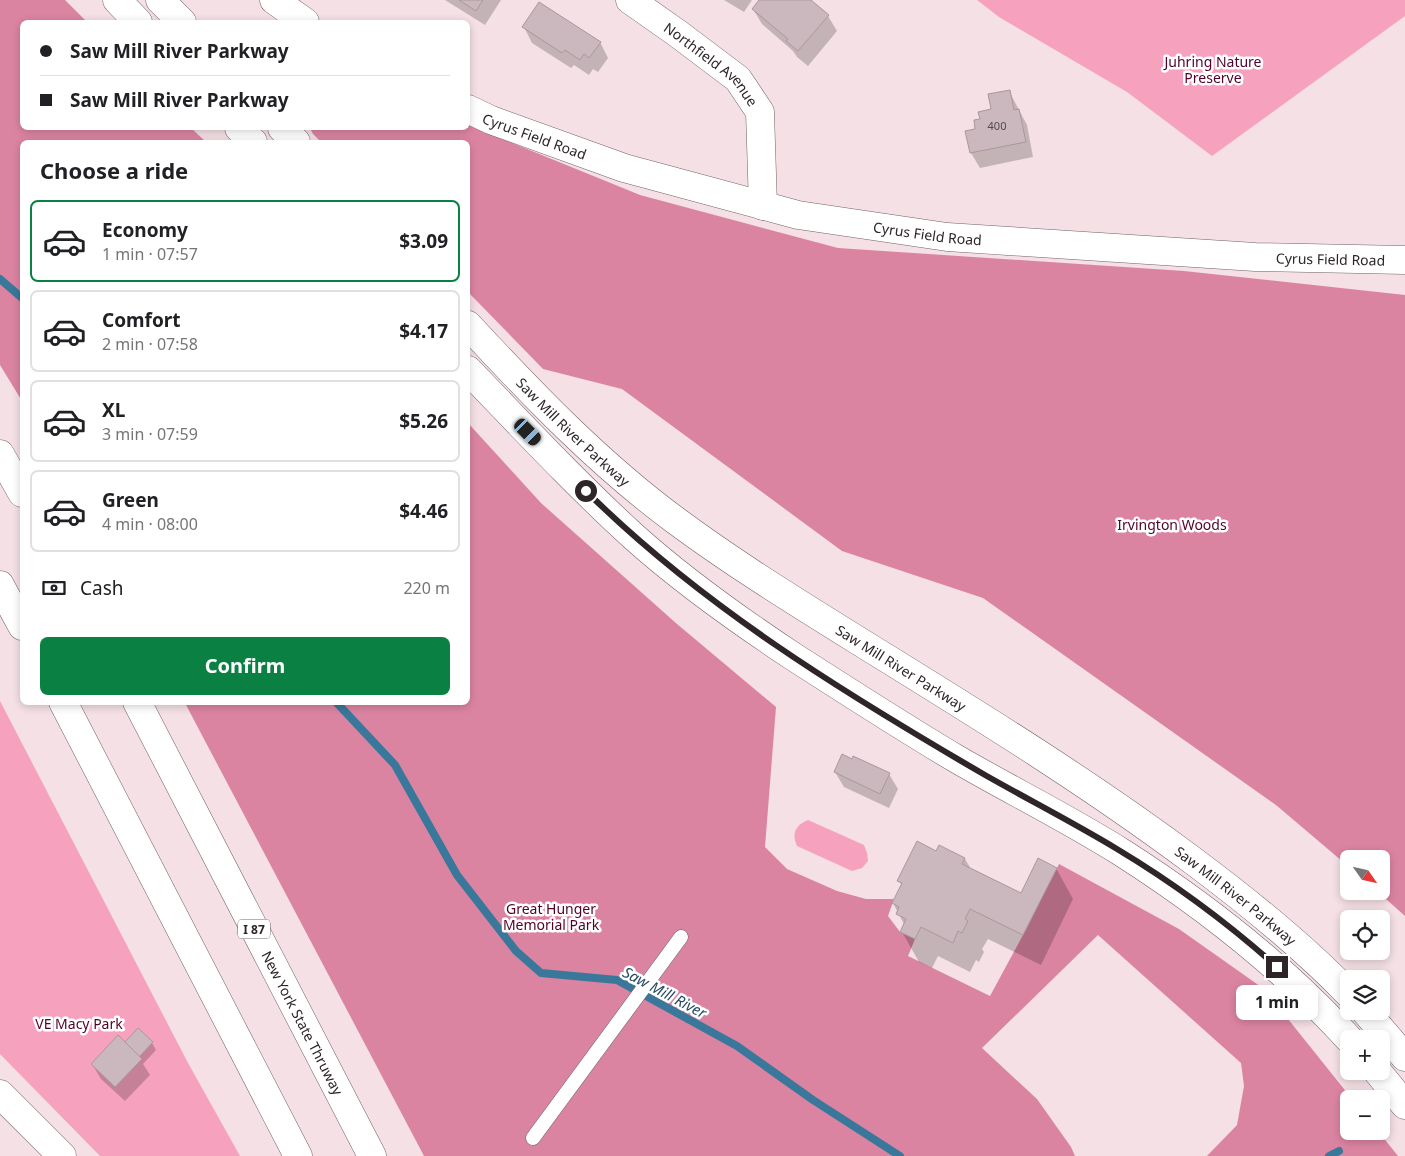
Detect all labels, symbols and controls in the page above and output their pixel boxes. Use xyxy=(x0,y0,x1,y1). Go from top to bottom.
street label: Northfield Avenue xyxy=(661,17,763,109)
text: Saw Mill River Parkway xyxy=(70,38,289,64)
park label: Juhring Nature Preserve xyxy=(1162,52,1262,87)
text: Saw Mill River Parkway xyxy=(70,87,289,113)
street label: Cyrus Field Road xyxy=(480,108,589,163)
house number: 400 xyxy=(988,118,1006,133)
text: Choose a ride xyxy=(40,155,188,185)
text: Economy xyxy=(102,217,188,243)
street label: Cyrus Field Road xyxy=(872,217,982,249)
icon: car xyxy=(42,219,87,264)
text: $3.09 xyxy=(399,228,448,254)
text: 1 min · 07:57 xyxy=(102,243,198,265)
street label: Cyrus Field Road xyxy=(1276,248,1385,269)
text: Comfort xyxy=(102,307,181,333)
icon: car xyxy=(42,309,87,354)
text: $4.17 xyxy=(399,318,448,344)
text: 2 min · 07:58 xyxy=(102,333,198,355)
street label: Saw Mill River Parkway xyxy=(513,373,635,491)
text: XL xyxy=(102,397,125,423)
icon: car xyxy=(42,399,87,444)
text: $5.26 xyxy=(399,408,448,434)
car xyxy=(512,416,543,448)
text: 3 min · 07:59 xyxy=(102,423,198,445)
route start xyxy=(575,480,597,502)
text: Green xyxy=(102,487,159,513)
icon: car xyxy=(42,489,87,534)
text: $4.46 xyxy=(399,498,448,524)
text: 4 min · 08:00 xyxy=(102,513,198,535)
park label: Irvington Woods xyxy=(1117,515,1227,534)
icon: cash xyxy=(40,574,68,602)
text: Cash xyxy=(80,575,124,601)
text: 220 m xyxy=(403,577,450,599)
street label: Saw Mill River Parkway xyxy=(833,620,971,715)
button: Confirm xyxy=(40,637,450,695)
street label: Saw Mill River Parkway xyxy=(1171,841,1301,950)
north arrow xyxy=(1340,850,1390,900)
map controls xyxy=(1340,850,1390,1140)
park label: Great Hunger Memorial Park xyxy=(503,899,600,934)
button: locate xyxy=(1340,910,1390,960)
road number: I 87 xyxy=(238,920,270,939)
street label: New York State Thruway xyxy=(258,947,348,1099)
route end xyxy=(1266,956,1288,978)
water label: Saw Mill River xyxy=(620,962,711,1023)
button: layers xyxy=(1340,970,1390,1020)
callout: 1 min xyxy=(1236,984,1318,1020)
text: 1 min xyxy=(1255,991,1299,1013)
park label: VE Macy Park xyxy=(35,1014,123,1033)
button: + xyxy=(1340,1030,1390,1080)
button: − xyxy=(1340,1090,1390,1140)

